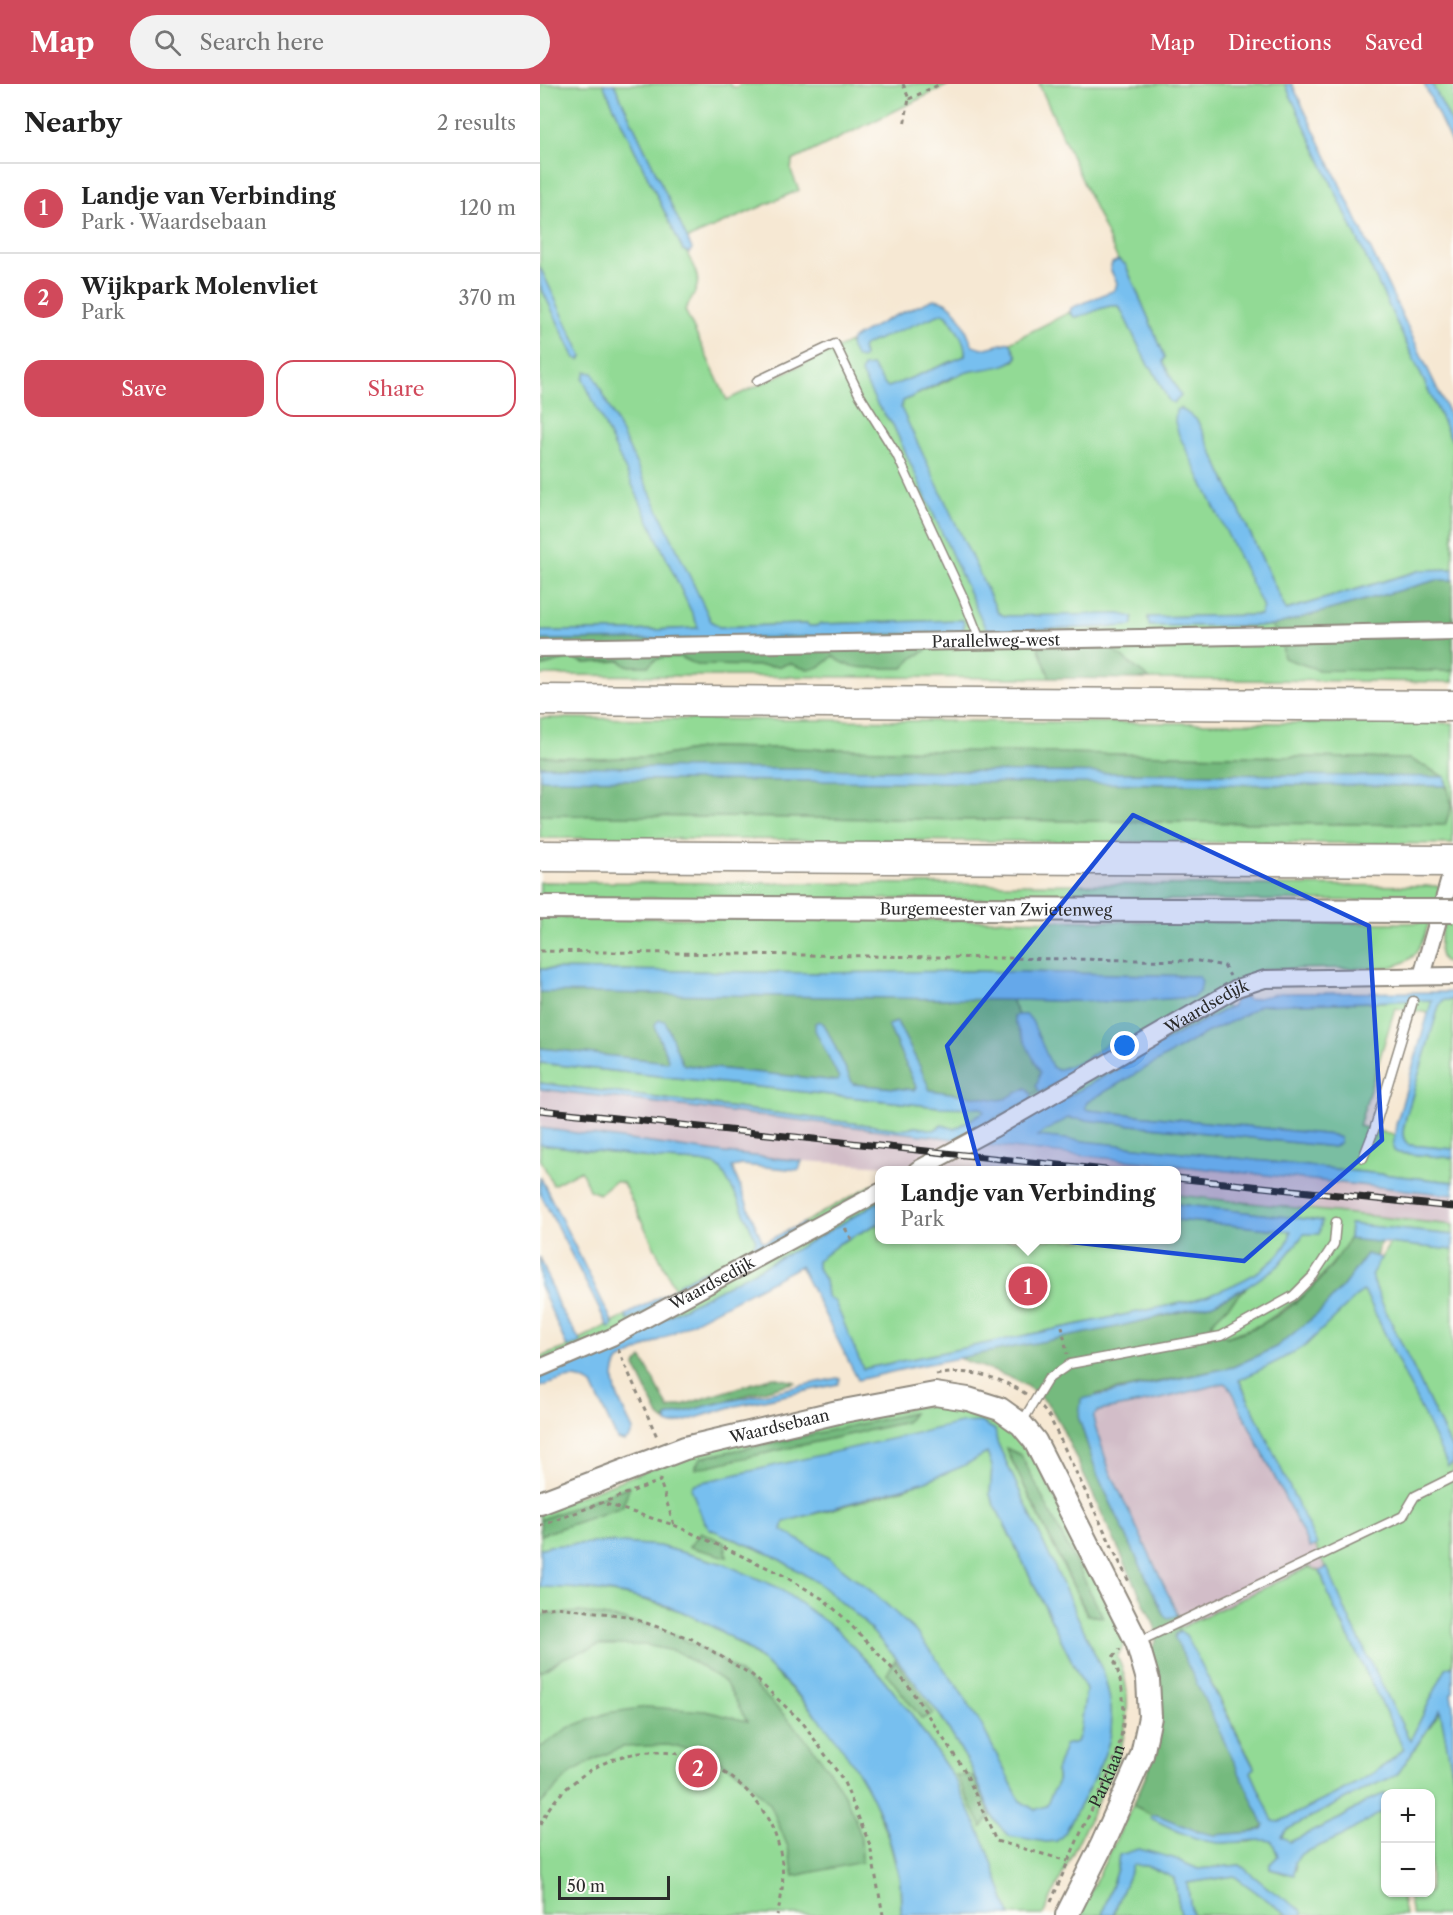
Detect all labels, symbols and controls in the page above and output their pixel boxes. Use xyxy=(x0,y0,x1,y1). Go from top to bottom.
search box xyxy=(130,15,550,69)
text: Map xyxy=(30,25,94,59)
icon: search xyxy=(151,26,184,59)
text: Search here xyxy=(199,29,324,56)
text: Map xyxy=(1150,30,1195,55)
text: Directions xyxy=(1228,30,1332,55)
text: Saved xyxy=(1365,30,1423,55)
text: Nearby xyxy=(24,107,122,139)
text: 2 results xyxy=(437,111,516,135)
text: Landje van Verbinding xyxy=(81,183,336,210)
text: 1 xyxy=(39,196,48,220)
text: 120 m xyxy=(459,196,516,220)
text: Park · Waardsebaan xyxy=(81,210,267,234)
text: Wijkpark Molenvliet xyxy=(81,273,318,300)
text: 2 xyxy=(38,286,49,310)
text: 370 m xyxy=(459,286,516,310)
text: Park xyxy=(81,300,124,324)
button: Save xyxy=(24,360,264,417)
button: Share xyxy=(276,360,516,417)
street label: Parallelweg-west xyxy=(932,629,1061,651)
street label: Burgemeester van Zwietenweg xyxy=(880,899,1113,920)
street label: Waardsedijk xyxy=(1160,975,1252,1038)
your location xyxy=(1110,1031,1139,1060)
popup xyxy=(875,1166,1181,1244)
text: Landje van Verbinding xyxy=(901,1180,1155,1207)
text: Park xyxy=(901,1207,944,1231)
street label: Waardsedijk xyxy=(665,1252,759,1314)
pin: 1 xyxy=(1008,1264,1048,1308)
street label: Waardsebaan xyxy=(727,1404,831,1447)
street label: Parklaan xyxy=(1084,1742,1129,1810)
pin: 2 xyxy=(678,1746,718,1790)
map controls xyxy=(1381,1789,1435,1897)
button: + xyxy=(1381,1789,1435,1843)
button: − xyxy=(1381,1843,1435,1897)
scale bar xyxy=(558,1873,670,1900)
text: 50 m xyxy=(567,1876,605,1896)

